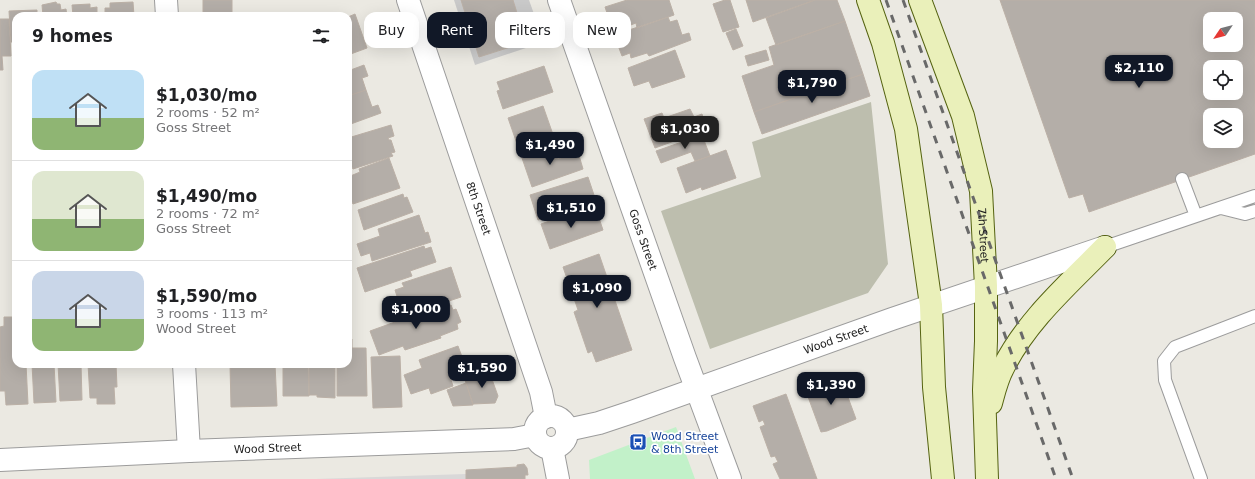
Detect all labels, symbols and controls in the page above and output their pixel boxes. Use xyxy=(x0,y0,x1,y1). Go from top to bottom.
chip: Buy xyxy=(364,12,419,48)
chip: Rent xyxy=(427,12,487,48)
chip: Filters xyxy=(495,12,565,48)
chip: New xyxy=(573,12,631,48)
north arrow xyxy=(1203,12,1243,52)
map controls xyxy=(1203,12,1243,148)
icon: filters xyxy=(310,25,332,47)
text: 9 homes xyxy=(32,26,113,46)
pin: $2,110 xyxy=(1106,55,1172,89)
text: $2,110 xyxy=(1114,60,1164,75)
button: locate xyxy=(1203,60,1243,100)
pin: $1,790 xyxy=(779,70,845,104)
text: $1,790 xyxy=(787,75,837,90)
text: $1,030/mo xyxy=(156,85,257,105)
icon: home xyxy=(64,86,112,134)
text: 2 rooms · 52 m² xyxy=(156,105,260,120)
button: layers xyxy=(1203,108,1243,148)
pin: $1,030 xyxy=(652,116,718,150)
text: Goss Street xyxy=(156,120,231,135)
text: $1,030 xyxy=(660,121,710,136)
pin: $1,490 xyxy=(517,132,583,166)
text: $1,490 xyxy=(525,137,575,152)
street label: 8th Street xyxy=(463,180,493,237)
text: $1,490/mo xyxy=(156,186,257,206)
icon: home xyxy=(64,187,112,235)
pin: $1,510 xyxy=(538,195,604,229)
text: $1,510 xyxy=(546,200,596,215)
text: 2 rooms · 72 m² xyxy=(156,206,260,221)
street label: 7th Street xyxy=(975,207,991,264)
street label: Goss Street xyxy=(626,208,660,273)
text: Goss Street xyxy=(156,221,231,236)
pin: $1,090 xyxy=(564,275,630,309)
text: $1,090 xyxy=(572,280,622,295)
text: $1,590/mo xyxy=(156,286,257,306)
icon: home xyxy=(64,287,112,335)
pin: $1,000 xyxy=(383,296,449,330)
text: $1,000 xyxy=(391,301,441,316)
text: 3 rooms · 113 m² xyxy=(156,306,268,321)
text: Wood Street xyxy=(156,321,236,336)
street label: Wood Street xyxy=(802,322,871,357)
pin: $1,590 xyxy=(449,355,515,389)
text: $1,590 xyxy=(457,360,507,375)
pin: $1,390 xyxy=(798,372,864,406)
text: $1,390 xyxy=(806,377,856,392)
place label: Wood Street & 8th Street xyxy=(651,430,719,456)
bus stop icon: Wood Street & 8th Street xyxy=(628,432,648,452)
street label: Wood Street xyxy=(234,441,302,456)

